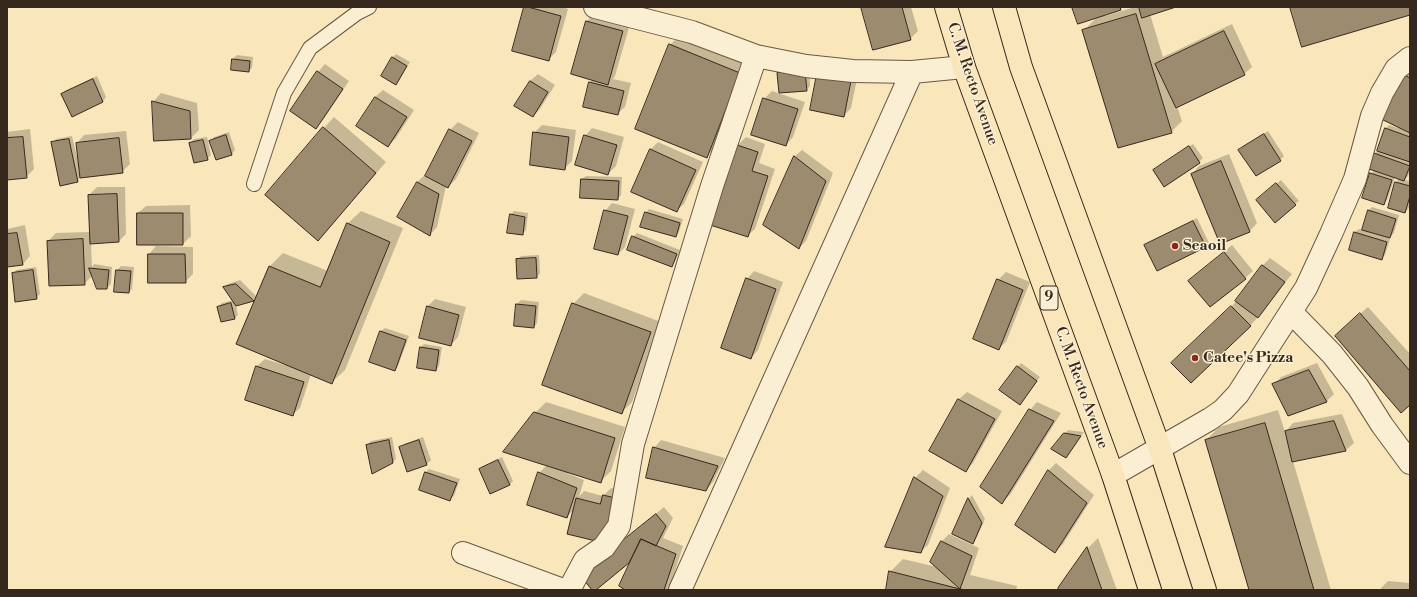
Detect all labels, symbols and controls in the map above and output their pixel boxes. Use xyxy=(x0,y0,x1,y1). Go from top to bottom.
street label: C. M. Recto Avenue xyxy=(943,20,1001,148)
place label: Seaoil xyxy=(1183,237,1226,255)
marker: Seaoil xyxy=(1170,241,1180,251)
road number: 9 xyxy=(1040,286,1058,310)
street label: C. M. Recto Avenue xyxy=(1051,325,1111,451)
place label: Catee's Pizza xyxy=(1203,349,1293,367)
marker: Catee's Pizza xyxy=(1190,353,1200,363)

